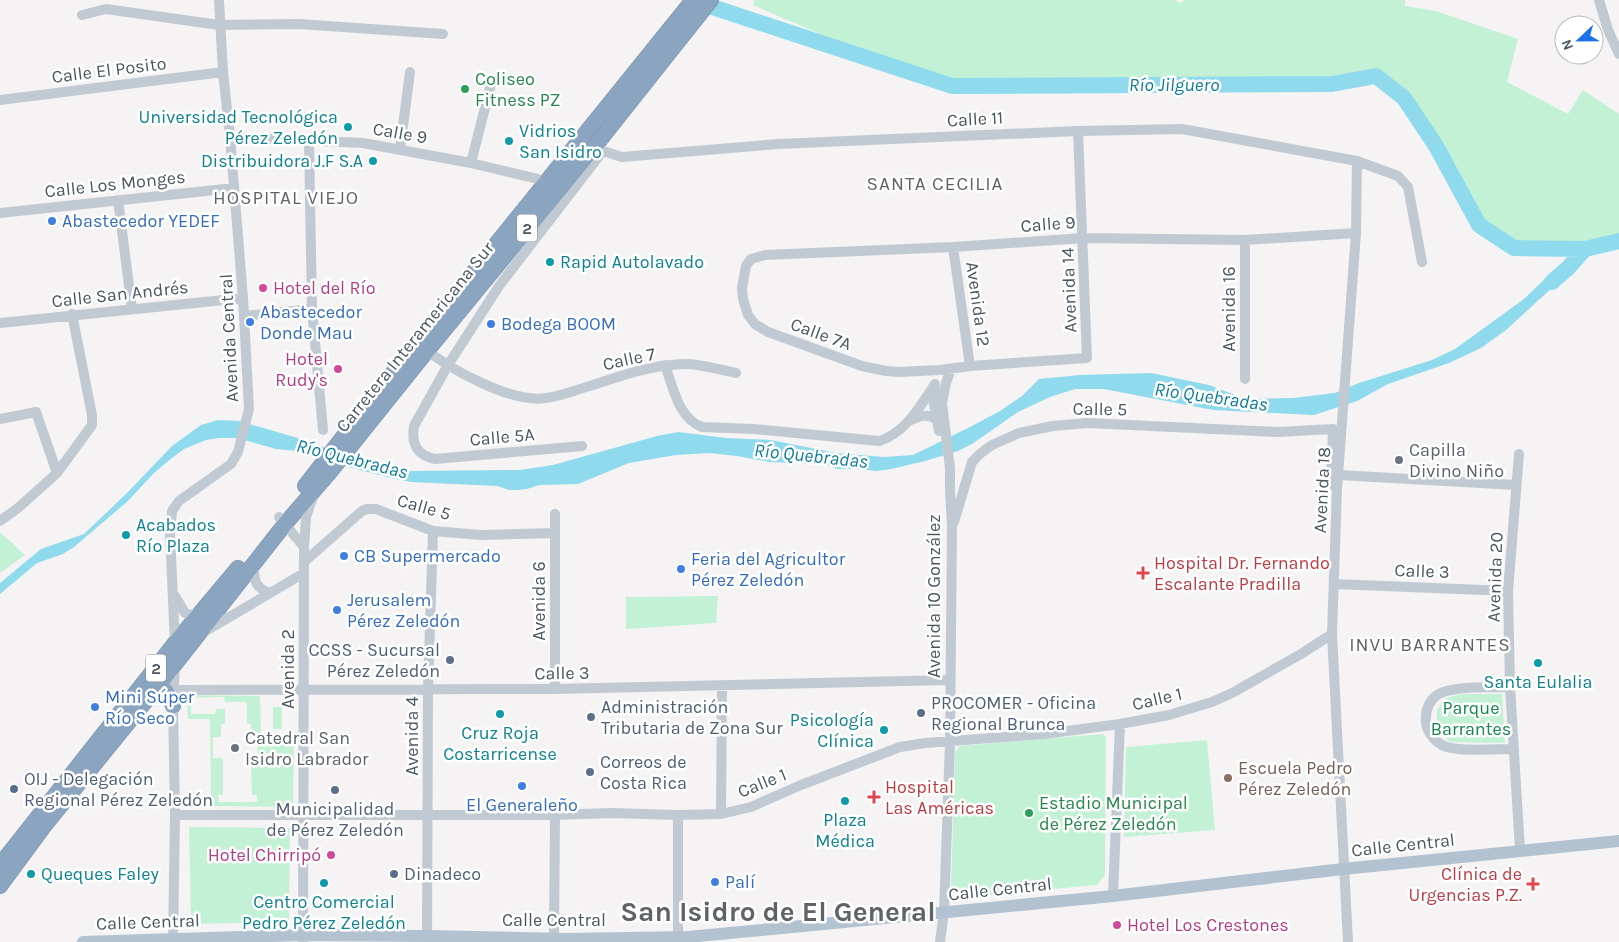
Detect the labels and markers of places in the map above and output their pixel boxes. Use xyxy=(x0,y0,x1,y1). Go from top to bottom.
place label: Coliseo Fitness PZ xyxy=(475,68,560,111)
marker: Coliseo Fitness PZ xyxy=(459,83,471,95)
place label: Universidad Tecnológica Pérez Zeledón xyxy=(138,106,338,149)
place label: Vidrios San Isidro xyxy=(519,120,602,163)
marker: Universidad Tecnológica Pérez Zeledón xyxy=(342,121,354,133)
marker: Vidrios San Isidro xyxy=(503,135,515,147)
place label: Distribuidora J.F S.A xyxy=(201,150,363,172)
marker: Distribuidora J.F S.A xyxy=(367,155,379,167)
place label: Abastecedor YEDEF xyxy=(62,210,220,232)
marker: Abastecedor YEDEF xyxy=(46,215,58,227)
place label: Rapid Autolavado xyxy=(560,251,704,273)
marker: Rapid Autolavado xyxy=(544,256,556,268)
place label: Hotel del Río xyxy=(273,277,376,299)
marker: Hotel del Río xyxy=(257,282,269,294)
place label: Abastecedor Donde Mau xyxy=(260,301,362,344)
place label: Bodega BOOM xyxy=(501,313,616,335)
marker: Abastecedor Donde Mau xyxy=(244,316,256,328)
marker: Bodega BOOM xyxy=(485,318,497,330)
place label: Hotel Rudy's xyxy=(275,348,328,391)
marker: Hotel Rudy's xyxy=(332,363,344,375)
place label: Capilla Divino Niño xyxy=(1409,439,1504,482)
marker: Capilla Divino Niño xyxy=(1393,454,1405,466)
place label: Acabados Río Plaza xyxy=(136,514,216,557)
marker: Acabados Río Plaza xyxy=(120,529,132,541)
place label: CB Supermercado xyxy=(354,545,501,567)
place label: Feria del Agricultor Pérez Zeledón xyxy=(691,548,846,591)
marker: CB Supermercado xyxy=(338,550,350,562)
place label: Hospital Dr. Fernando Escalante Pradilla xyxy=(1154,552,1330,595)
marker: Feria del Agricultor Pérez Zeledón xyxy=(675,563,687,575)
marker: Hospital Dr. Fernando Escalante Pradilla xyxy=(1136,566,1150,580)
place label: Jerusalem Pérez Zeledón xyxy=(347,589,460,632)
marker: Jerusalem Pérez Zeledón xyxy=(331,604,343,616)
place label: CCSS - Sucursal Pérez Zeledón xyxy=(308,639,440,682)
marker: CCSS - Sucursal Pérez Zeledón xyxy=(444,654,456,666)
marker: Santa Eulalia xyxy=(1532,657,1544,669)
place label: Santa Eulalia xyxy=(1484,671,1592,693)
place label: Mini Súper Río Seco xyxy=(105,686,195,729)
place label: PROCOMER - Oficina Regional Brunca xyxy=(931,692,1096,735)
place label: Administración Tributaria de Zona Sur xyxy=(601,696,783,739)
marker: Mini Súper Río Seco xyxy=(89,701,101,713)
marker: PROCOMER - Oficina Regional Brunca xyxy=(915,707,927,719)
marker: Cruz Roja Costarricense xyxy=(494,708,506,720)
place label: Psicología Clínica xyxy=(790,709,874,752)
marker: Administración Tributaria de Zona Sur xyxy=(585,711,597,723)
place label: Cruz Roja Costarricense xyxy=(443,722,557,765)
marker: Psicología Clínica xyxy=(878,724,890,736)
place label: Catedral San Isidro Labrador xyxy=(245,727,369,770)
marker: Catedral San Isidro Labrador xyxy=(229,742,241,754)
place label: Correos de Costa Rica xyxy=(600,751,687,794)
place label: Escuela Pedro Pérez Zeledón xyxy=(1238,757,1352,800)
marker: Correos de Costa Rica xyxy=(584,766,596,778)
place label: OIJ - Delegación Regional Pérez Zeledón xyxy=(24,768,213,811)
marker: Escuela Pedro Pérez Zeledón xyxy=(1222,772,1234,784)
place label: Hospital Las Américas xyxy=(885,776,994,819)
marker: El Generaleño xyxy=(516,780,528,792)
marker: OIJ - Delegación Regional Pérez Zeledón xyxy=(8,783,20,795)
marker: Municipalidad de Pérez Zeledón xyxy=(329,784,341,796)
marker: Hospital Las Américas xyxy=(867,790,881,804)
place label: Estadio Municipal de Pérez Zeledón xyxy=(1039,792,1188,835)
place label: El Generaleño xyxy=(466,794,578,816)
marker: Plaza Médica xyxy=(839,795,851,807)
place label: Municipalidad de Pérez Zeledón xyxy=(266,798,404,841)
marker: Estadio Municipal de Pérez Zeledón xyxy=(1023,807,1035,819)
place label: Plaza Médica xyxy=(815,809,875,852)
place label: Hotel Chirripó xyxy=(208,844,321,866)
marker: Hotel Chirripó xyxy=(325,849,337,861)
place label: Queques Faley xyxy=(41,863,159,885)
place label: Dinadeco xyxy=(404,863,481,885)
place label: Clínica de Urgencias P.Z. xyxy=(1408,863,1522,906)
marker: Queques Faley xyxy=(25,868,37,880)
marker: Dinadeco xyxy=(388,868,400,880)
place label: Palí xyxy=(725,871,756,893)
marker: Palí xyxy=(709,876,721,888)
marker: Centro Comercial Pedro Pérez Zeledón xyxy=(318,877,330,889)
marker: Clínica de Urgencias P.Z. xyxy=(1526,877,1540,891)
place label: Centro Comercial Pedro Pérez Zeledón xyxy=(242,891,406,934)
place label: Hotel Los Crestones xyxy=(1127,914,1289,936)
marker: Hotel Los Crestones xyxy=(1111,919,1123,931)

